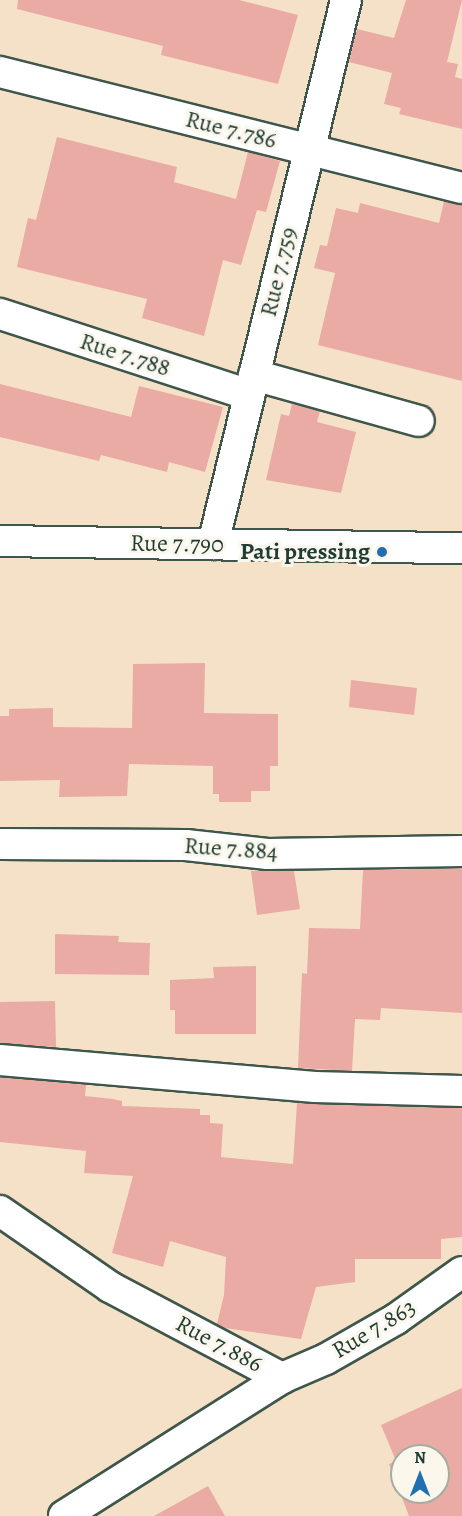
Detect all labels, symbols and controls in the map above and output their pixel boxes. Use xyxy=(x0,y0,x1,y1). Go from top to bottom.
street label: Rue 7.786 xyxy=(183,105,279,155)
street label: Rue 7.759 xyxy=(254,224,304,320)
street label: Rue 7.788 xyxy=(76,327,174,383)
street label: Rue 7.790 xyxy=(130,529,224,559)
place label: Pati pressing xyxy=(240,538,370,566)
marker: Pati pressing xyxy=(375,545,389,559)
street label: Rue 7.884 xyxy=(183,831,279,867)
street label: Rue 7.863 xyxy=(327,1293,421,1365)
street label: Rue 7.886 xyxy=(171,1309,267,1379)
north arrow xyxy=(390,1444,450,1504)
text: N xyxy=(414,1447,426,1469)

